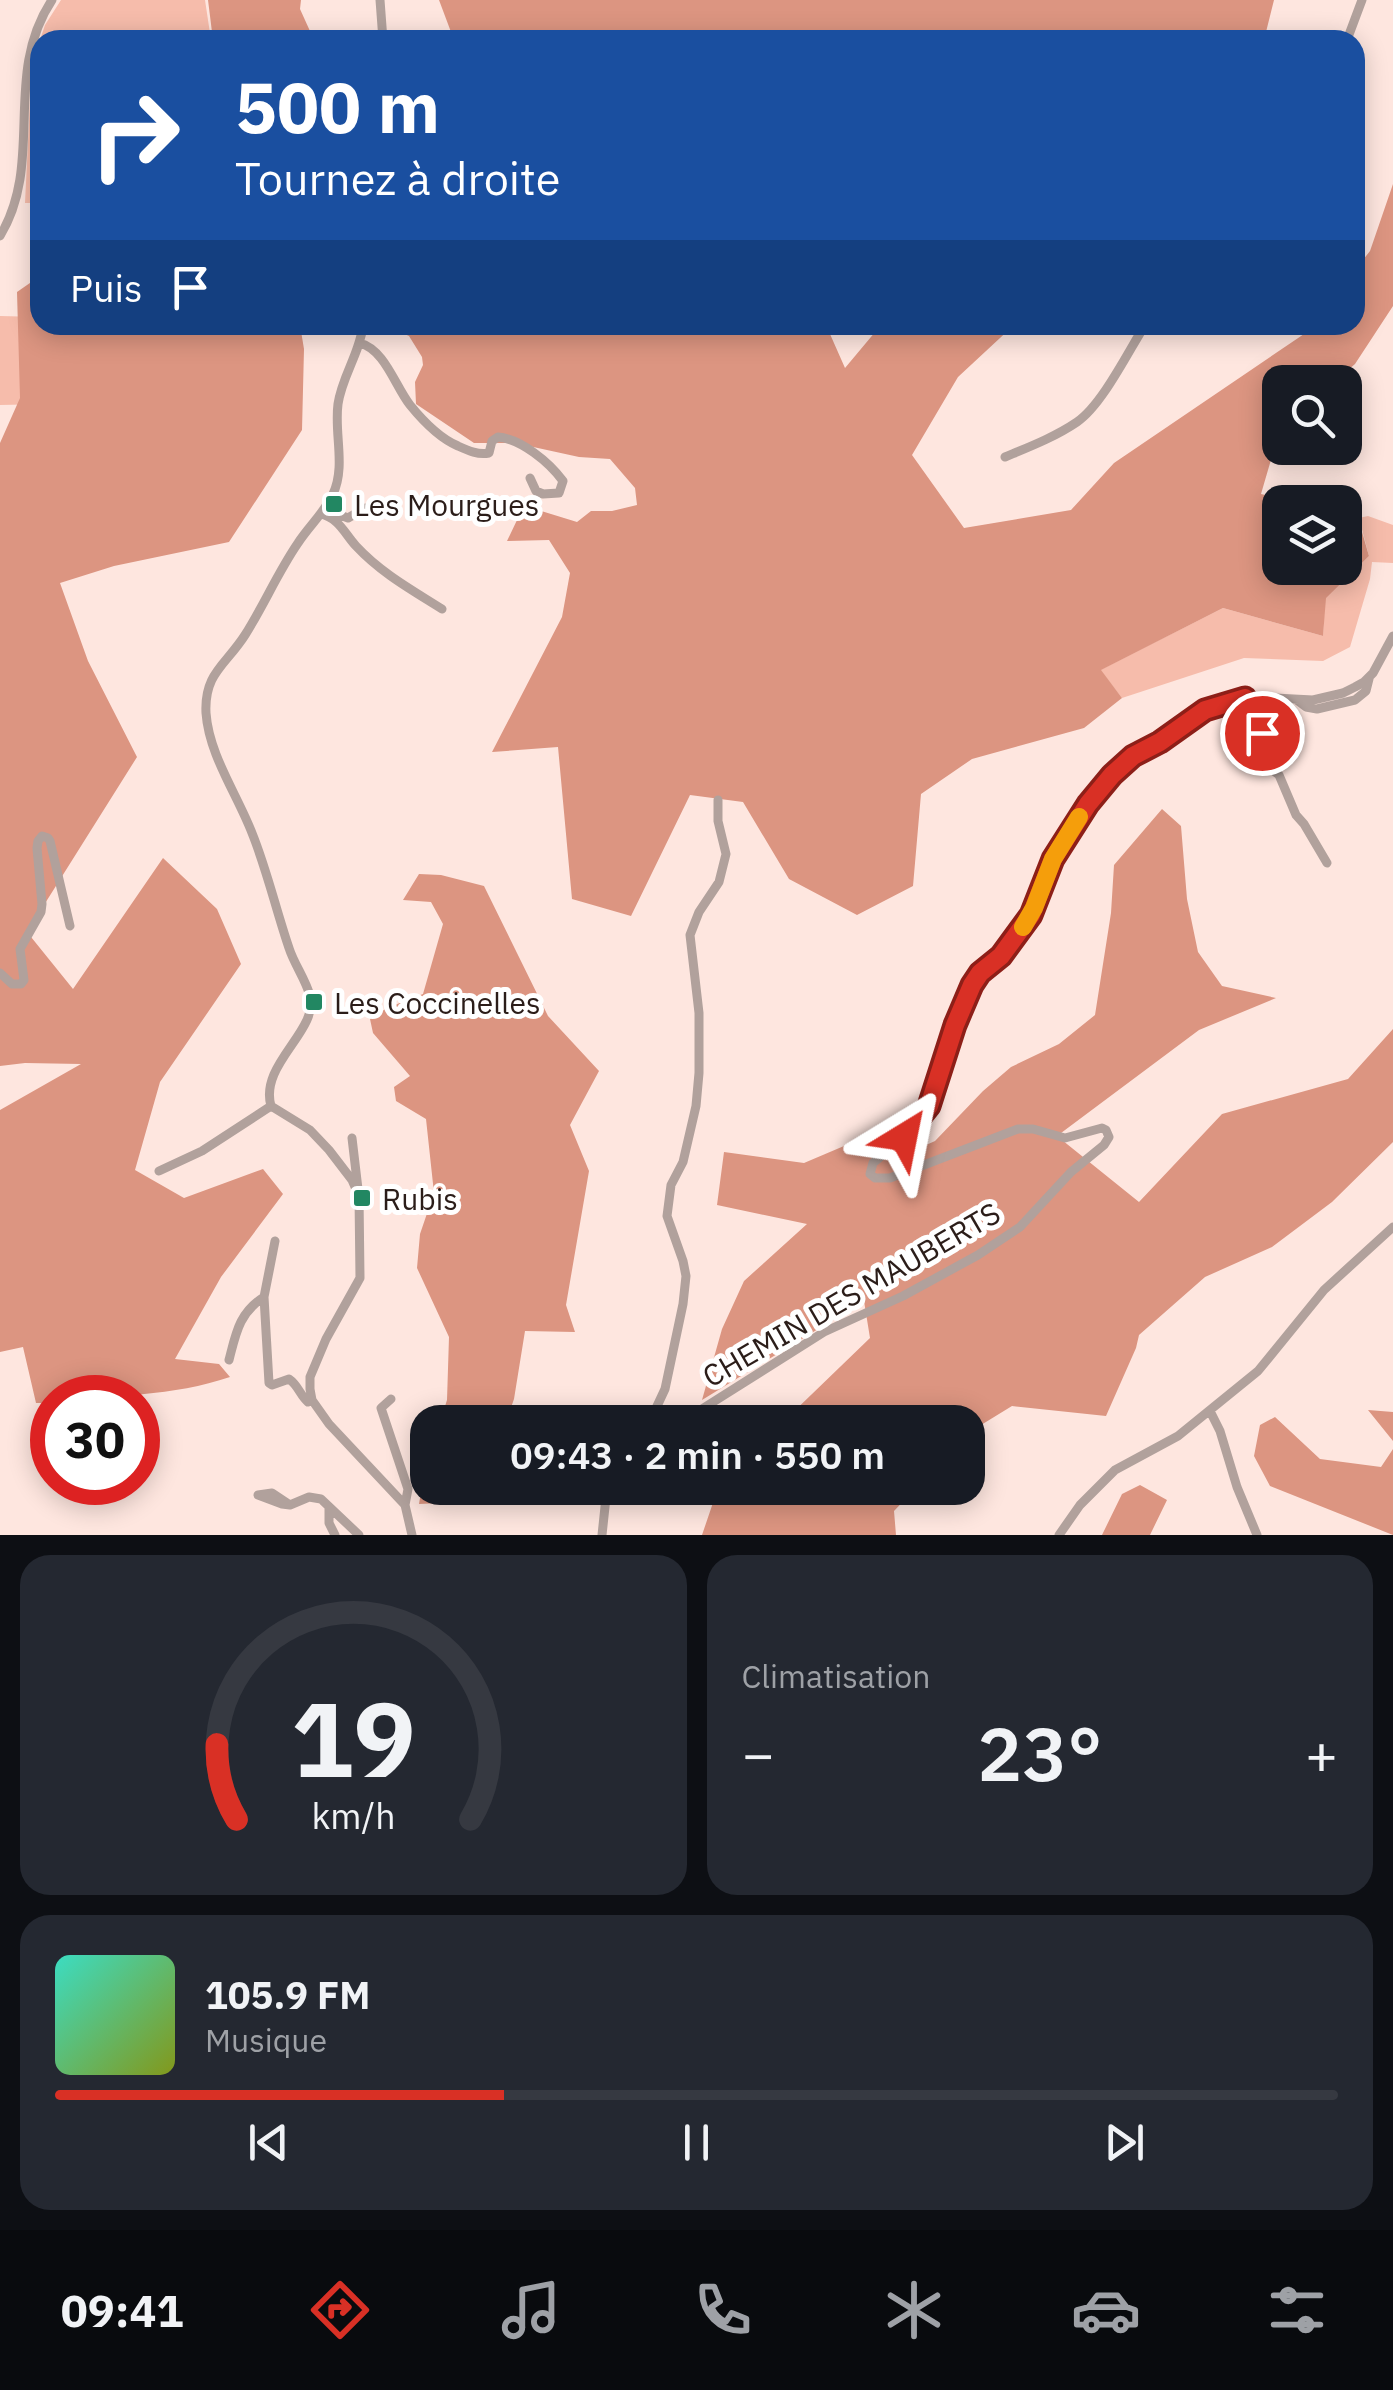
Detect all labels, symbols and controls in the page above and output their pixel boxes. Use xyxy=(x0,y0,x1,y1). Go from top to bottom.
text: 500 m xyxy=(235,61,440,152)
icon: right xyxy=(70,70,200,200)
text: Tournez à droite xyxy=(235,149,560,207)
icon: arrive xyxy=(163,260,218,315)
text: Puis xyxy=(70,263,143,312)
map controls xyxy=(1262,365,1362,585)
button: search xyxy=(1262,365,1362,465)
place label: Les Mourgues xyxy=(354,485,539,524)
button: layers xyxy=(1262,485,1362,585)
marker: Les Mourgues xyxy=(323,493,345,515)
pin xyxy=(1220,691,1305,776)
icon: arrive xyxy=(1235,706,1290,761)
place label: Les Coccinelles xyxy=(334,983,541,1022)
marker: Les Coccinelles xyxy=(303,991,325,1013)
position arrow xyxy=(852,1085,956,1189)
place label: Rubis xyxy=(382,1179,458,1218)
marker: Rubis xyxy=(351,1187,373,1209)
street label: CHEMIN DES MAUBERTS xyxy=(695,1193,1007,1395)
speed limit sign: 30 xyxy=(30,1375,160,1505)
text: 09:43 · 2 min · 550 m xyxy=(510,1430,885,1479)
text: Climatisation xyxy=(742,1655,930,1697)
text: 19 xyxy=(291,1670,416,1806)
text: 23° xyxy=(977,1704,1102,1802)
text: − xyxy=(742,1718,775,1789)
text: + xyxy=(1305,1718,1338,1789)
text: km/h xyxy=(311,1792,395,1839)
text: 105.9 FM xyxy=(205,1970,370,2019)
text: Musique xyxy=(205,2019,327,2061)
icon: previous xyxy=(241,2115,296,2170)
icon: pause xyxy=(669,2115,724,2170)
icon: next xyxy=(1097,2115,1152,2170)
icon: directions xyxy=(305,2275,375,2345)
icon: music xyxy=(496,2275,566,2345)
icon: phone xyxy=(688,2275,758,2345)
icon: climate xyxy=(879,2275,949,2345)
icon: car xyxy=(1071,2275,1141,2345)
icon: filters xyxy=(1262,2275,1332,2345)
text: 09:41 xyxy=(61,2281,184,2339)

